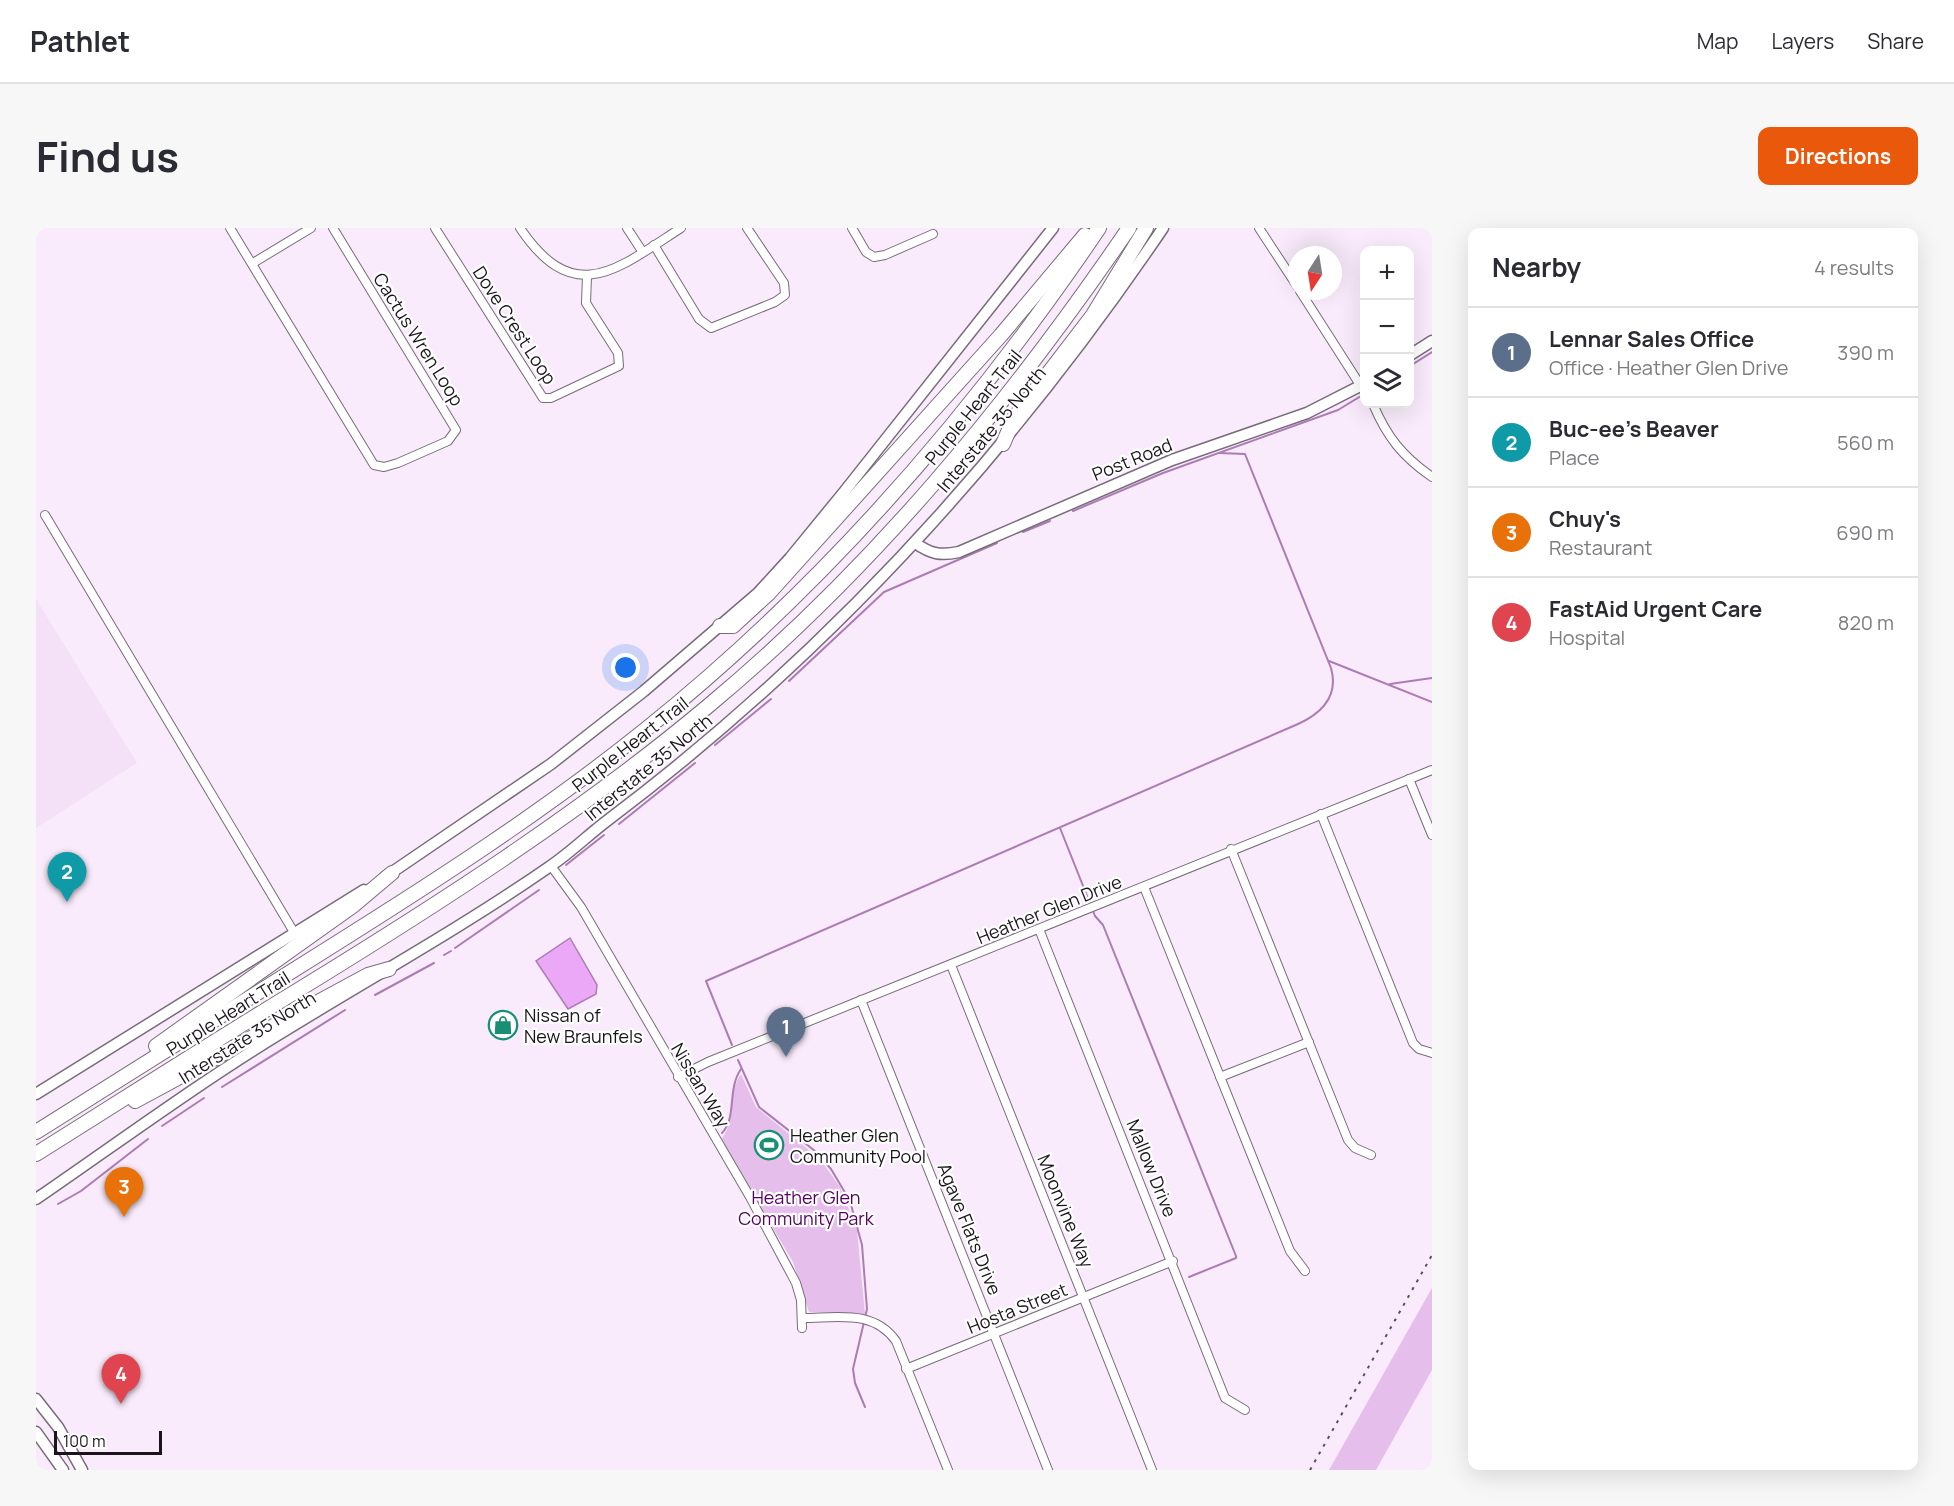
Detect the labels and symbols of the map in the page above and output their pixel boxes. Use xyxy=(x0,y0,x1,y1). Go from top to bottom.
north arrow xyxy=(1288,246,1342,300)
street label: Dove Crest Loop xyxy=(468,261,562,389)
street label: Cactus Wren Loop xyxy=(368,268,470,410)
street label: Purple Heart Trail xyxy=(919,345,1027,469)
street label: Interstate 35 North xyxy=(931,361,1051,497)
street label: Post Road xyxy=(1088,432,1176,486)
your location xyxy=(611,653,640,682)
street label: Purple Heart Trail xyxy=(567,691,693,797)
street label: Interstate 35 North xyxy=(579,708,717,826)
pin: 2 xyxy=(48,852,87,902)
street label: Heather Glen Drive xyxy=(973,869,1125,949)
street label: Purple Heart Trail xyxy=(162,965,294,1061)
street label: Interstate 35 North xyxy=(174,985,320,1089)
place label: Nissan of New Braunfels xyxy=(524,1003,643,1048)
pin: 1 xyxy=(766,1008,806,1057)
shop icon: Nissan of New Braunfels xyxy=(487,1009,519,1041)
street label: Nissan Way xyxy=(666,1038,736,1132)
street label: Mallow Drive xyxy=(1122,1116,1182,1220)
place label: Heather Glen Community Pool xyxy=(790,1123,926,1168)
sports icon: Heather Glen Community Pool xyxy=(753,1129,785,1161)
street label: Moonvine Way xyxy=(1032,1151,1100,1272)
street label: Agave Flats Drive xyxy=(933,1160,1007,1298)
pin: 3 xyxy=(104,1168,143,1217)
park label: Heather Glen Community Park xyxy=(738,1185,875,1230)
street label: Hosta Street xyxy=(963,1277,1071,1339)
pin: 4 xyxy=(102,1354,140,1404)
scale bar xyxy=(54,1428,162,1456)

